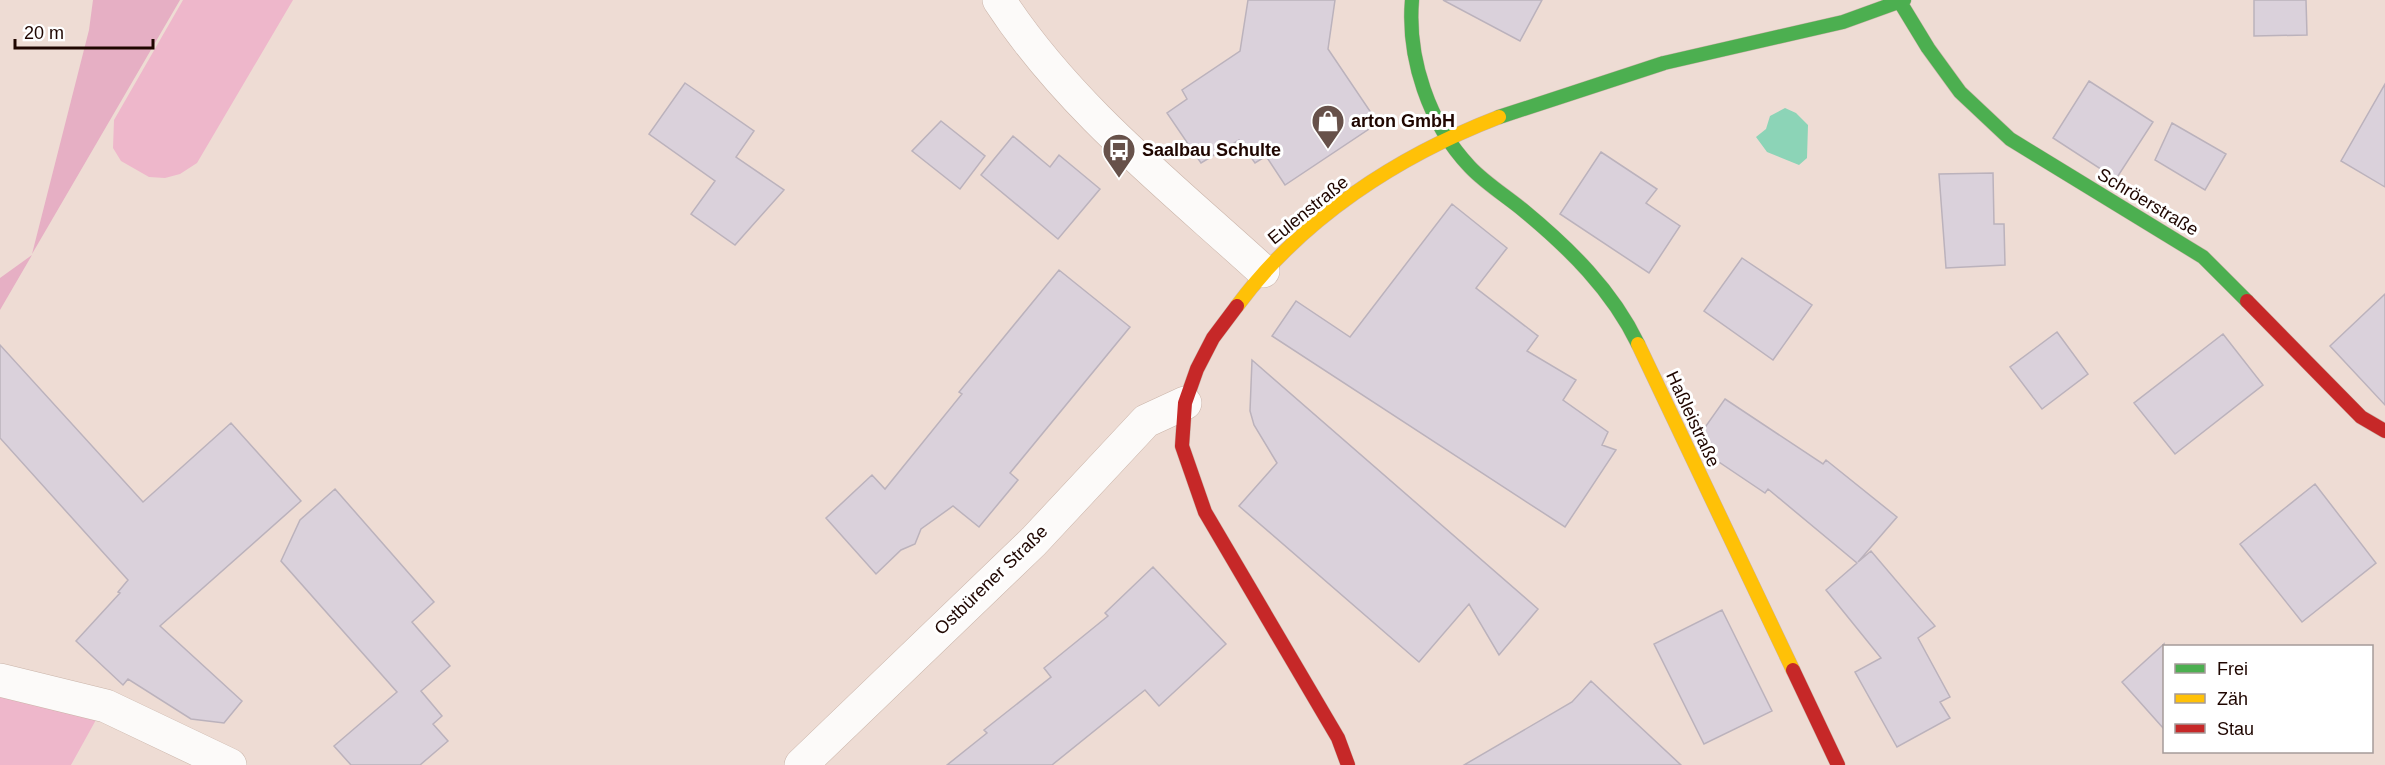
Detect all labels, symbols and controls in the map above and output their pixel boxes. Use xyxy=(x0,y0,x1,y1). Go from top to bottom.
scale bar xyxy=(15,12,153,50)
text: 20 m xyxy=(24,23,64,43)
shop icon: arton GmbH xyxy=(1310,103,1346,150)
place label: arton GmbH xyxy=(1351,111,1455,131)
bus stop icon: Saalbau Schulte xyxy=(1101,132,1137,179)
place label: Saalbau Schulte xyxy=(1142,140,1281,160)
street label: Schröerstraße xyxy=(2094,164,2202,240)
street label: Eulenstraße xyxy=(1264,172,1352,248)
street label: Haßleistraße xyxy=(1662,368,1724,470)
street label: Ostbürener Straße xyxy=(930,521,1052,639)
legend xyxy=(2163,645,2373,753)
text: Frei xyxy=(2217,659,2248,679)
text: Zäh xyxy=(2217,689,2248,709)
text: Stau xyxy=(2217,719,2254,739)

